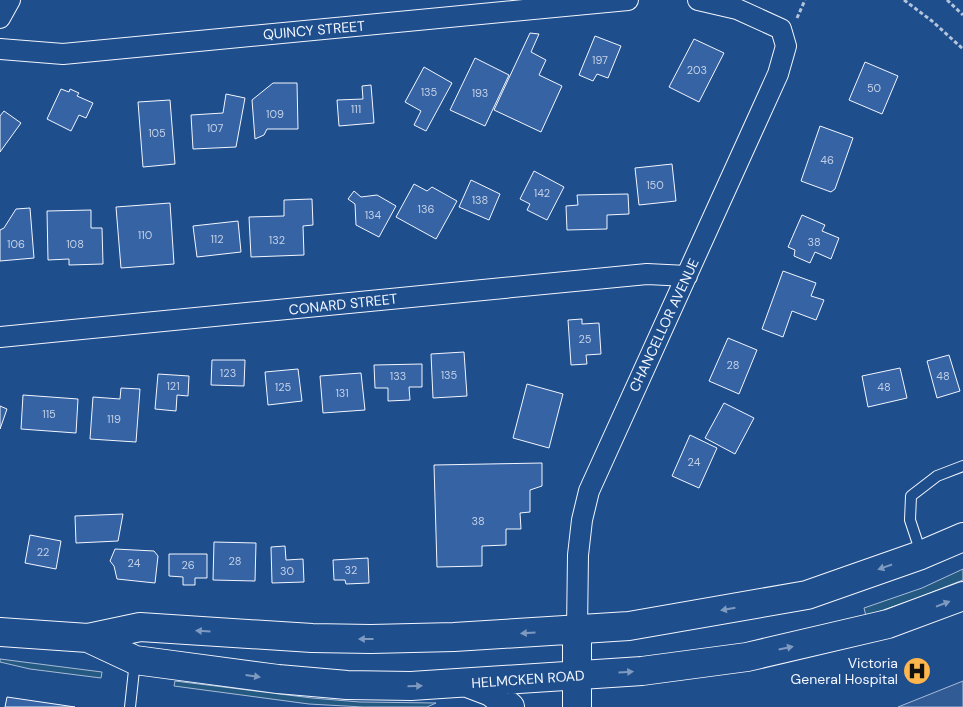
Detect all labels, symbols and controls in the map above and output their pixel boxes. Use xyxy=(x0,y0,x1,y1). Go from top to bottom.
street label: QUINCY STREET xyxy=(262,17,366,43)
house number: 197 xyxy=(592,53,608,67)
house number: 203 xyxy=(687,63,707,77)
house number: 50 xyxy=(867,81,881,95)
house number: 135 xyxy=(421,85,438,99)
house number: 193 xyxy=(472,86,488,100)
house number: 111 xyxy=(351,102,361,116)
house number: 109 xyxy=(266,107,284,121)
house number: 107 xyxy=(207,121,223,135)
house number: 105 xyxy=(148,126,166,140)
house number: 46 xyxy=(820,153,834,167)
house number: 150 xyxy=(646,178,664,192)
house number: 142 xyxy=(534,186,550,200)
house number: 138 xyxy=(472,193,488,207)
house number: 136 xyxy=(418,202,435,216)
house number: 134 xyxy=(365,208,382,222)
house number: 110 xyxy=(138,228,152,242)
house number: 112 xyxy=(210,232,224,246)
house number: 132 xyxy=(269,233,285,247)
house number: 38 xyxy=(807,235,821,249)
house number: 106 xyxy=(7,237,25,251)
house number: 108 xyxy=(66,237,84,251)
street label: CHANCELLOR AVENUE xyxy=(625,255,703,395)
street label: CONARD STREET xyxy=(288,289,398,319)
house number: 25 xyxy=(578,332,592,346)
house number: 28 xyxy=(727,358,739,372)
house number: 123 xyxy=(220,366,236,380)
house number: 135 xyxy=(441,368,458,382)
house number: 133 xyxy=(390,369,406,383)
house number: 48 xyxy=(936,369,950,383)
house number: 121 xyxy=(166,379,180,393)
house number: 125 xyxy=(275,380,292,394)
house number: 48 xyxy=(877,380,891,394)
house number: 131 xyxy=(335,386,349,400)
house number: 115 xyxy=(42,407,56,421)
house number: 119 xyxy=(107,412,121,426)
house number: 24 xyxy=(688,455,701,469)
house number: 38 xyxy=(471,514,485,528)
house number: 22 xyxy=(37,545,49,559)
house number: 28 xyxy=(229,554,241,568)
house number: 24 xyxy=(128,556,141,570)
house number: 26 xyxy=(181,558,195,572)
house number: 32 xyxy=(345,563,357,577)
one-way arrow xyxy=(877,563,892,571)
house number: 30 xyxy=(280,564,294,578)
one-way arrow xyxy=(935,600,950,607)
one-way arrow xyxy=(720,605,736,613)
one-way arrow xyxy=(195,627,211,635)
one-way arrow xyxy=(520,629,536,637)
one-way arrow xyxy=(357,635,373,643)
one-way arrow xyxy=(779,644,794,652)
place label: Victoria General Hospital xyxy=(791,654,898,688)
hospital icon: Victoria General Hospital xyxy=(902,656,932,686)
street label: HELMCKEN ROAD xyxy=(471,666,585,692)
one-way arrow xyxy=(618,667,634,675)
one-way arrow xyxy=(245,672,261,680)
one-way arrow xyxy=(407,682,423,690)

